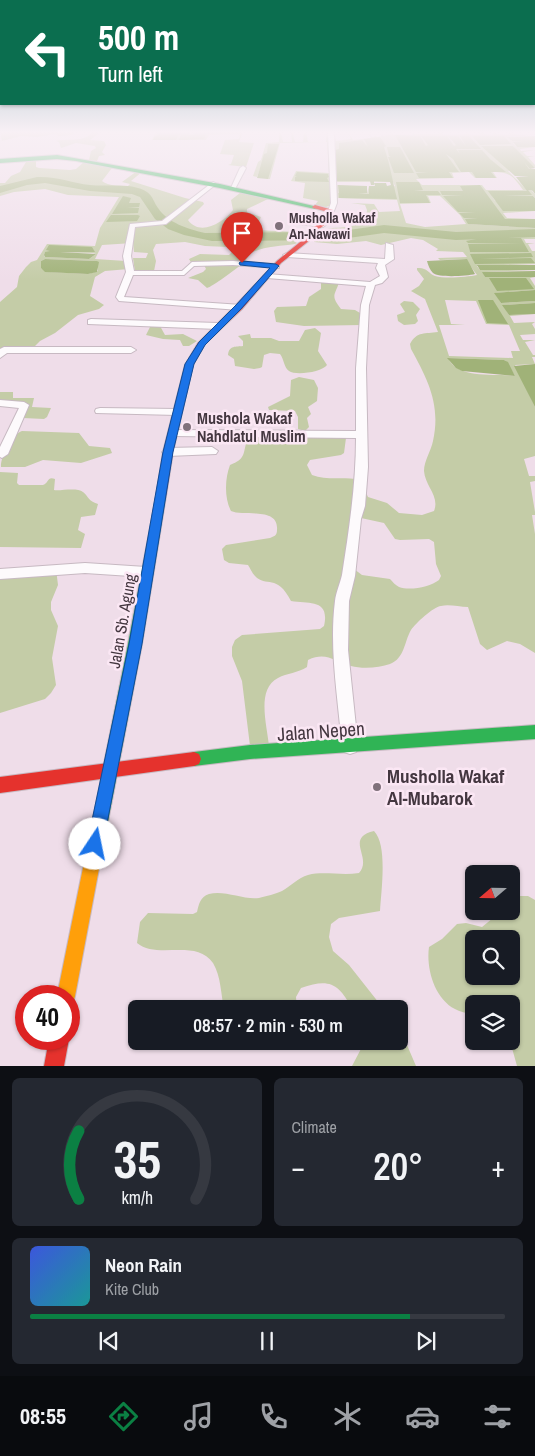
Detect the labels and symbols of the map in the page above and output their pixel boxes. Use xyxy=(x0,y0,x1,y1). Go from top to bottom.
place label: Musholla Wakaf An-Nawawi xyxy=(289,209,376,243)
pin xyxy=(221,212,263,263)
marker: Musholla Wakaf An-Nawawi xyxy=(273,220,285,232)
place label: Mushola Wakaf Nahdlatul Muslim xyxy=(197,407,306,447)
marker: Mushola Wakaf Nahdlatul Muslim xyxy=(181,421,193,433)
street label: Jalan Sb. Agung xyxy=(103,571,141,670)
street label: Jalan Nepen xyxy=(276,715,366,747)
place label: Musholla Wakaf Al-Mubarok xyxy=(387,763,505,811)
marker: Musholla Wakaf Al-Mubarok xyxy=(371,781,383,793)
position arrow xyxy=(68,817,120,869)
north arrow xyxy=(465,865,520,920)
speed limit sign: 40 xyxy=(15,985,80,1050)

